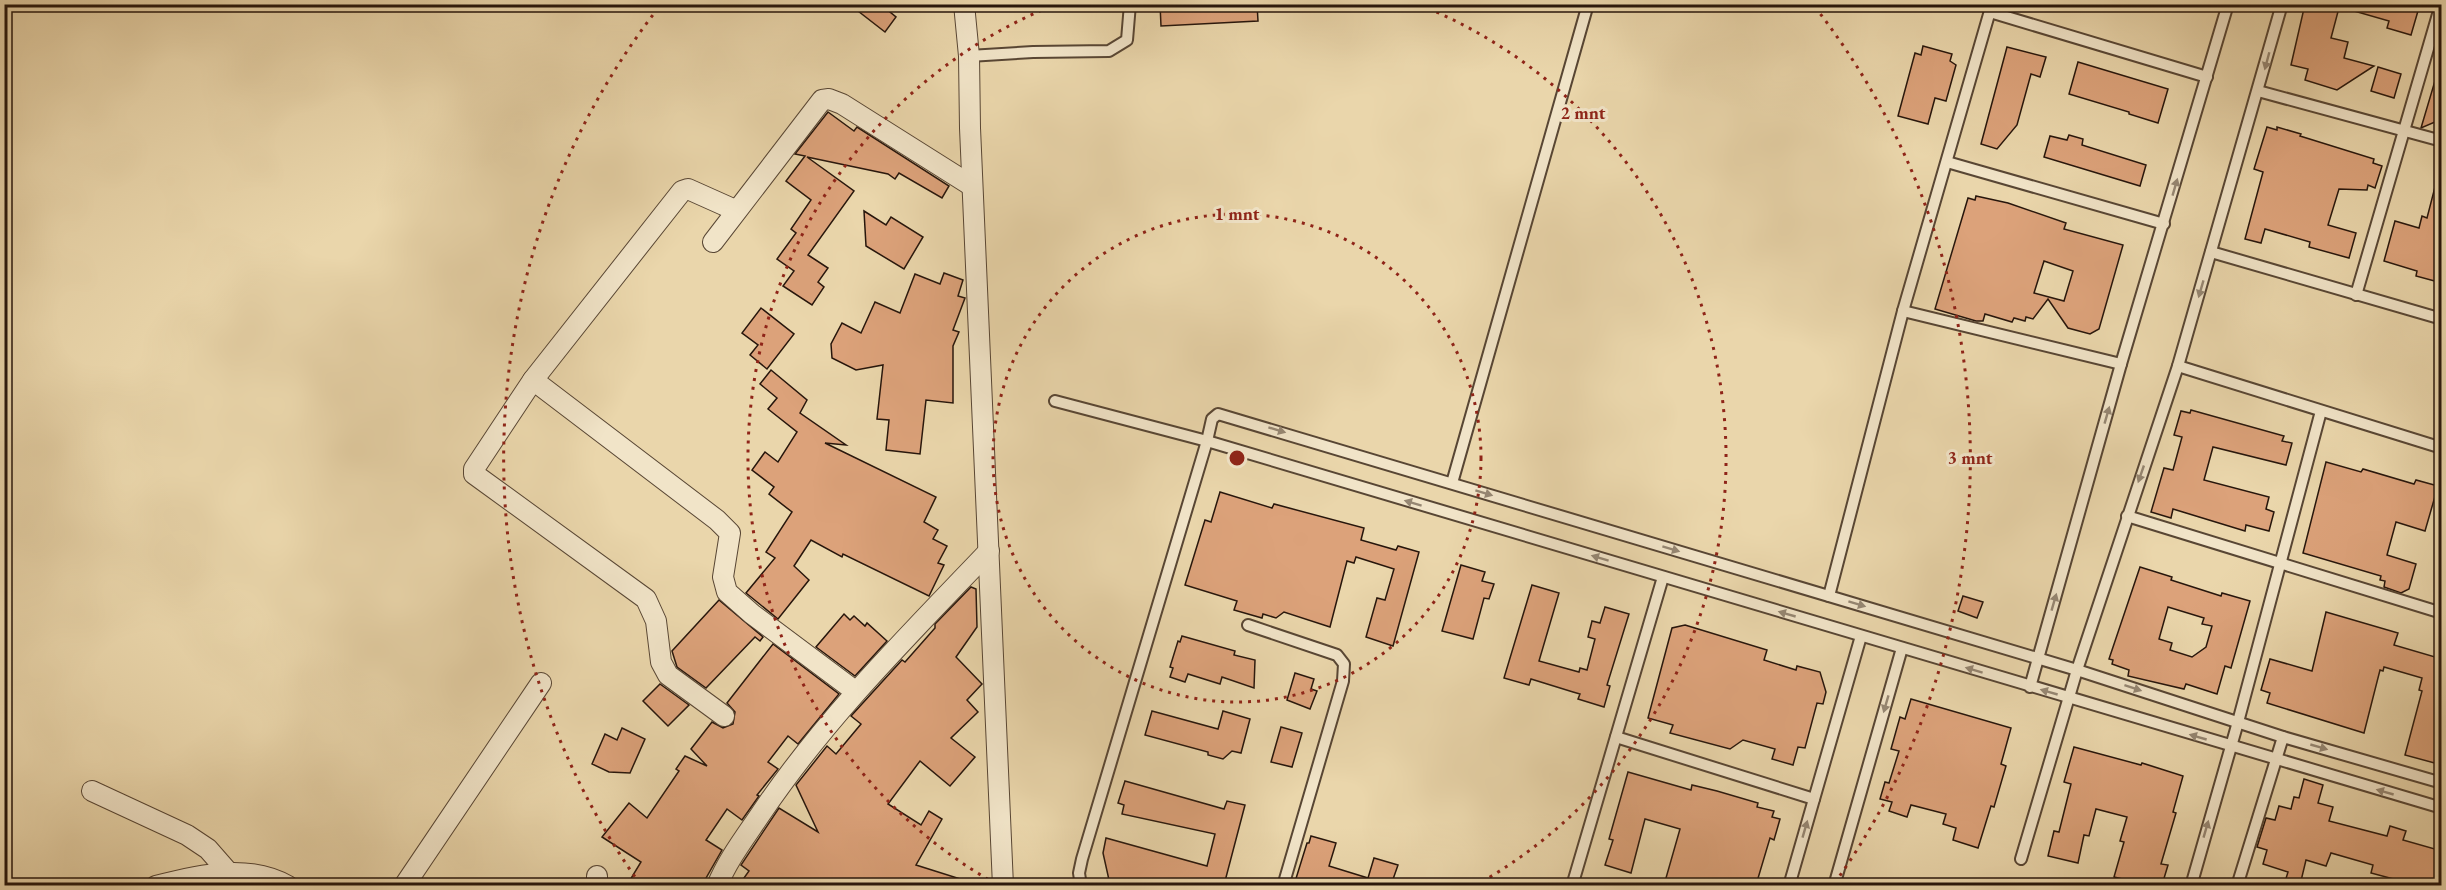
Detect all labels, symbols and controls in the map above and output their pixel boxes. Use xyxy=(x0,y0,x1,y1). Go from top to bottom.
one-way arrow xyxy=(2261,52,2271,70)
text: 2 mnt xyxy=(1561,101,1606,124)
one-way arrow xyxy=(2171,178,2180,196)
text: 1 mnt xyxy=(1215,202,1260,225)
one-way arrow xyxy=(2196,280,2205,298)
one-way arrow xyxy=(2103,405,2112,423)
one-way arrow xyxy=(1268,426,1286,435)
text: 3 mnt xyxy=(1948,446,1993,469)
centre of rings xyxy=(1227,448,1247,468)
one-way arrow xyxy=(2136,465,2145,483)
one-way arrow xyxy=(1475,489,1493,498)
one-way arrow xyxy=(1404,498,1422,507)
one-way arrow xyxy=(1662,545,1680,554)
one-way arrow xyxy=(1591,553,1609,562)
one-way arrow xyxy=(2050,593,2059,611)
one-way arrow xyxy=(1848,600,1866,610)
one-way arrow xyxy=(1778,609,1796,618)
one-way arrow xyxy=(1965,664,1983,674)
one-way arrow xyxy=(2124,684,2142,693)
one-way arrow xyxy=(2040,687,2058,696)
one-way arrow xyxy=(1881,695,1890,713)
one-way arrow xyxy=(2189,731,2207,741)
one-way arrow xyxy=(2310,743,2328,752)
one-way arrow xyxy=(2376,787,2394,796)
one-way arrow xyxy=(1801,820,1810,838)
one-way arrow xyxy=(2202,820,2211,838)

